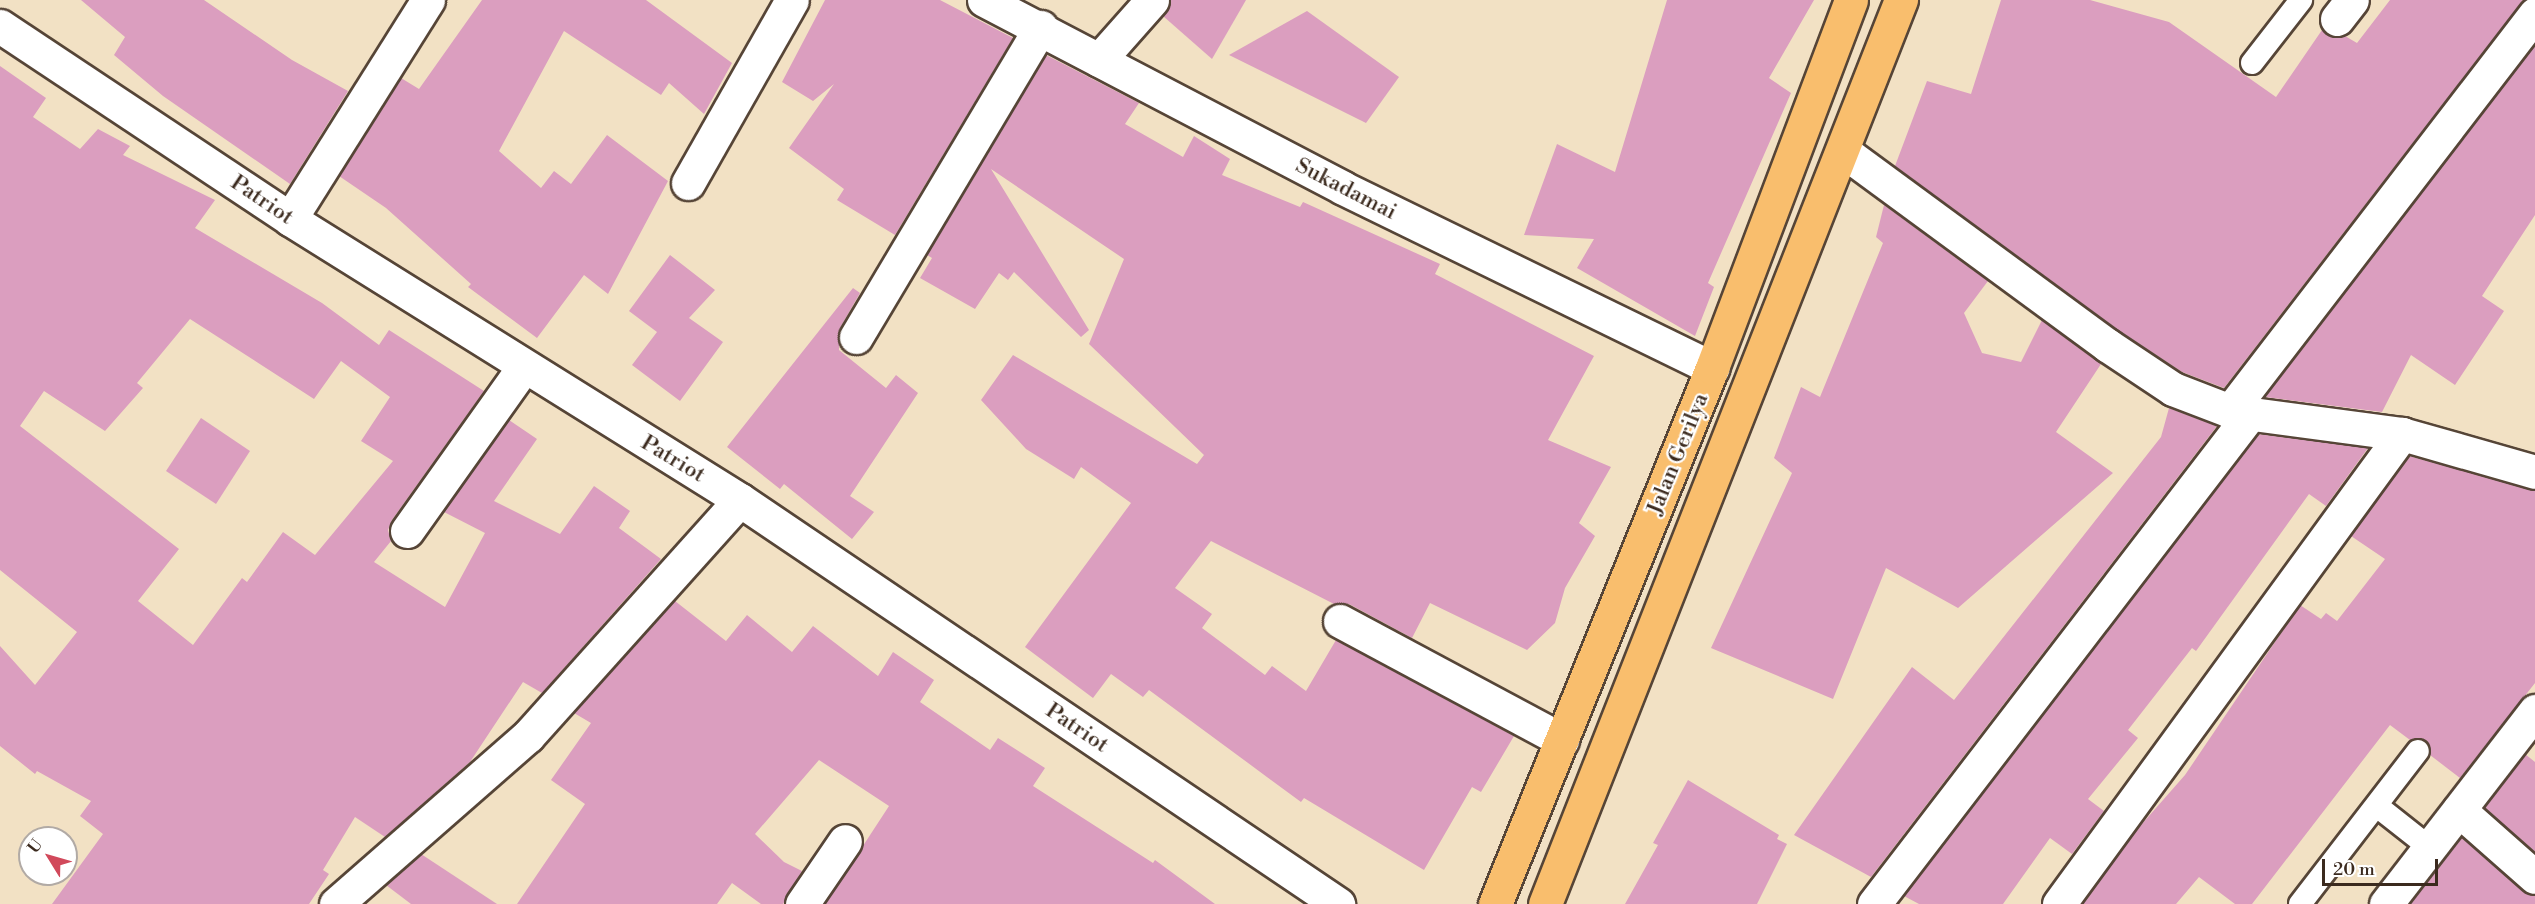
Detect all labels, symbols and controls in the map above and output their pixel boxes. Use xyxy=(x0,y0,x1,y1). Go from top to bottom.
street label: Sukadamai xyxy=(1291,152,1401,226)
street label: Patriot xyxy=(226,169,298,231)
street label: Jalan Gerilya xyxy=(1642,389,1714,519)
street label: Patriot xyxy=(636,430,710,488)
street label: Patriot xyxy=(1041,697,1113,759)
north arrow xyxy=(18,826,78,886)
text: U xyxy=(24,835,47,857)
scale bar xyxy=(2325,847,2440,885)
text: 20 m xyxy=(2333,858,2375,881)

